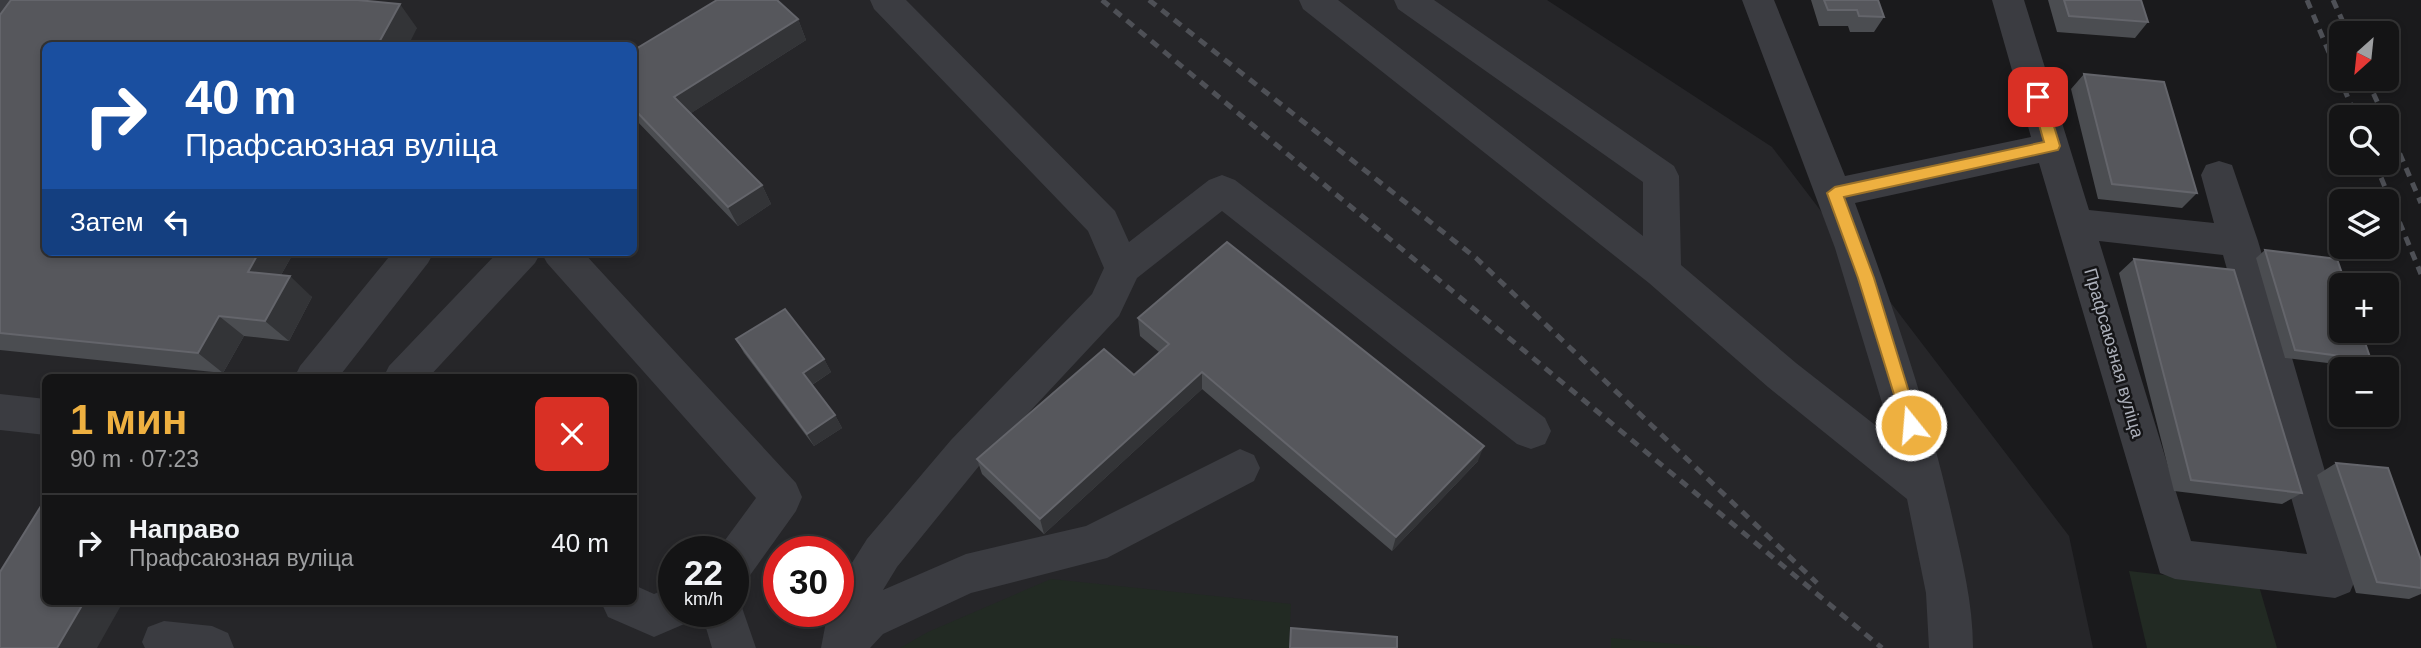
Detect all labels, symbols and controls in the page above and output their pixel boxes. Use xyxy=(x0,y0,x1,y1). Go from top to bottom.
north arrow xyxy=(2329,21,2399,91)
map controls xyxy=(2329,21,2399,427)
pin xyxy=(2008,67,2068,127)
icon: right xyxy=(70,70,161,161)
text: 40 m xyxy=(185,70,297,124)
icon: arrive xyxy=(2019,78,2057,116)
button: search xyxy=(2329,105,2399,175)
text: Прафсаюзная вуліца xyxy=(185,127,498,163)
button: layers xyxy=(2329,189,2399,259)
icon: left xyxy=(158,203,196,241)
text: Затем xyxy=(70,207,144,237)
street label: Прафсаюзная вуліца xyxy=(2080,266,2148,441)
button: + xyxy=(2329,273,2399,343)
button: − xyxy=(2329,357,2399,427)
position arrow xyxy=(1874,388,1948,462)
text: 1 мин xyxy=(70,396,187,443)
button: close xyxy=(535,397,609,471)
text: 90 m · 07:23 xyxy=(70,446,199,472)
text: Направо xyxy=(129,514,240,544)
icon: right xyxy=(70,524,108,562)
text: 40 m xyxy=(551,528,609,558)
speed limit sign: 30 xyxy=(763,536,854,627)
text: Прафсаюзная вуліца xyxy=(129,545,354,571)
text: 22 xyxy=(684,553,723,592)
text: km/h xyxy=(684,589,723,609)

